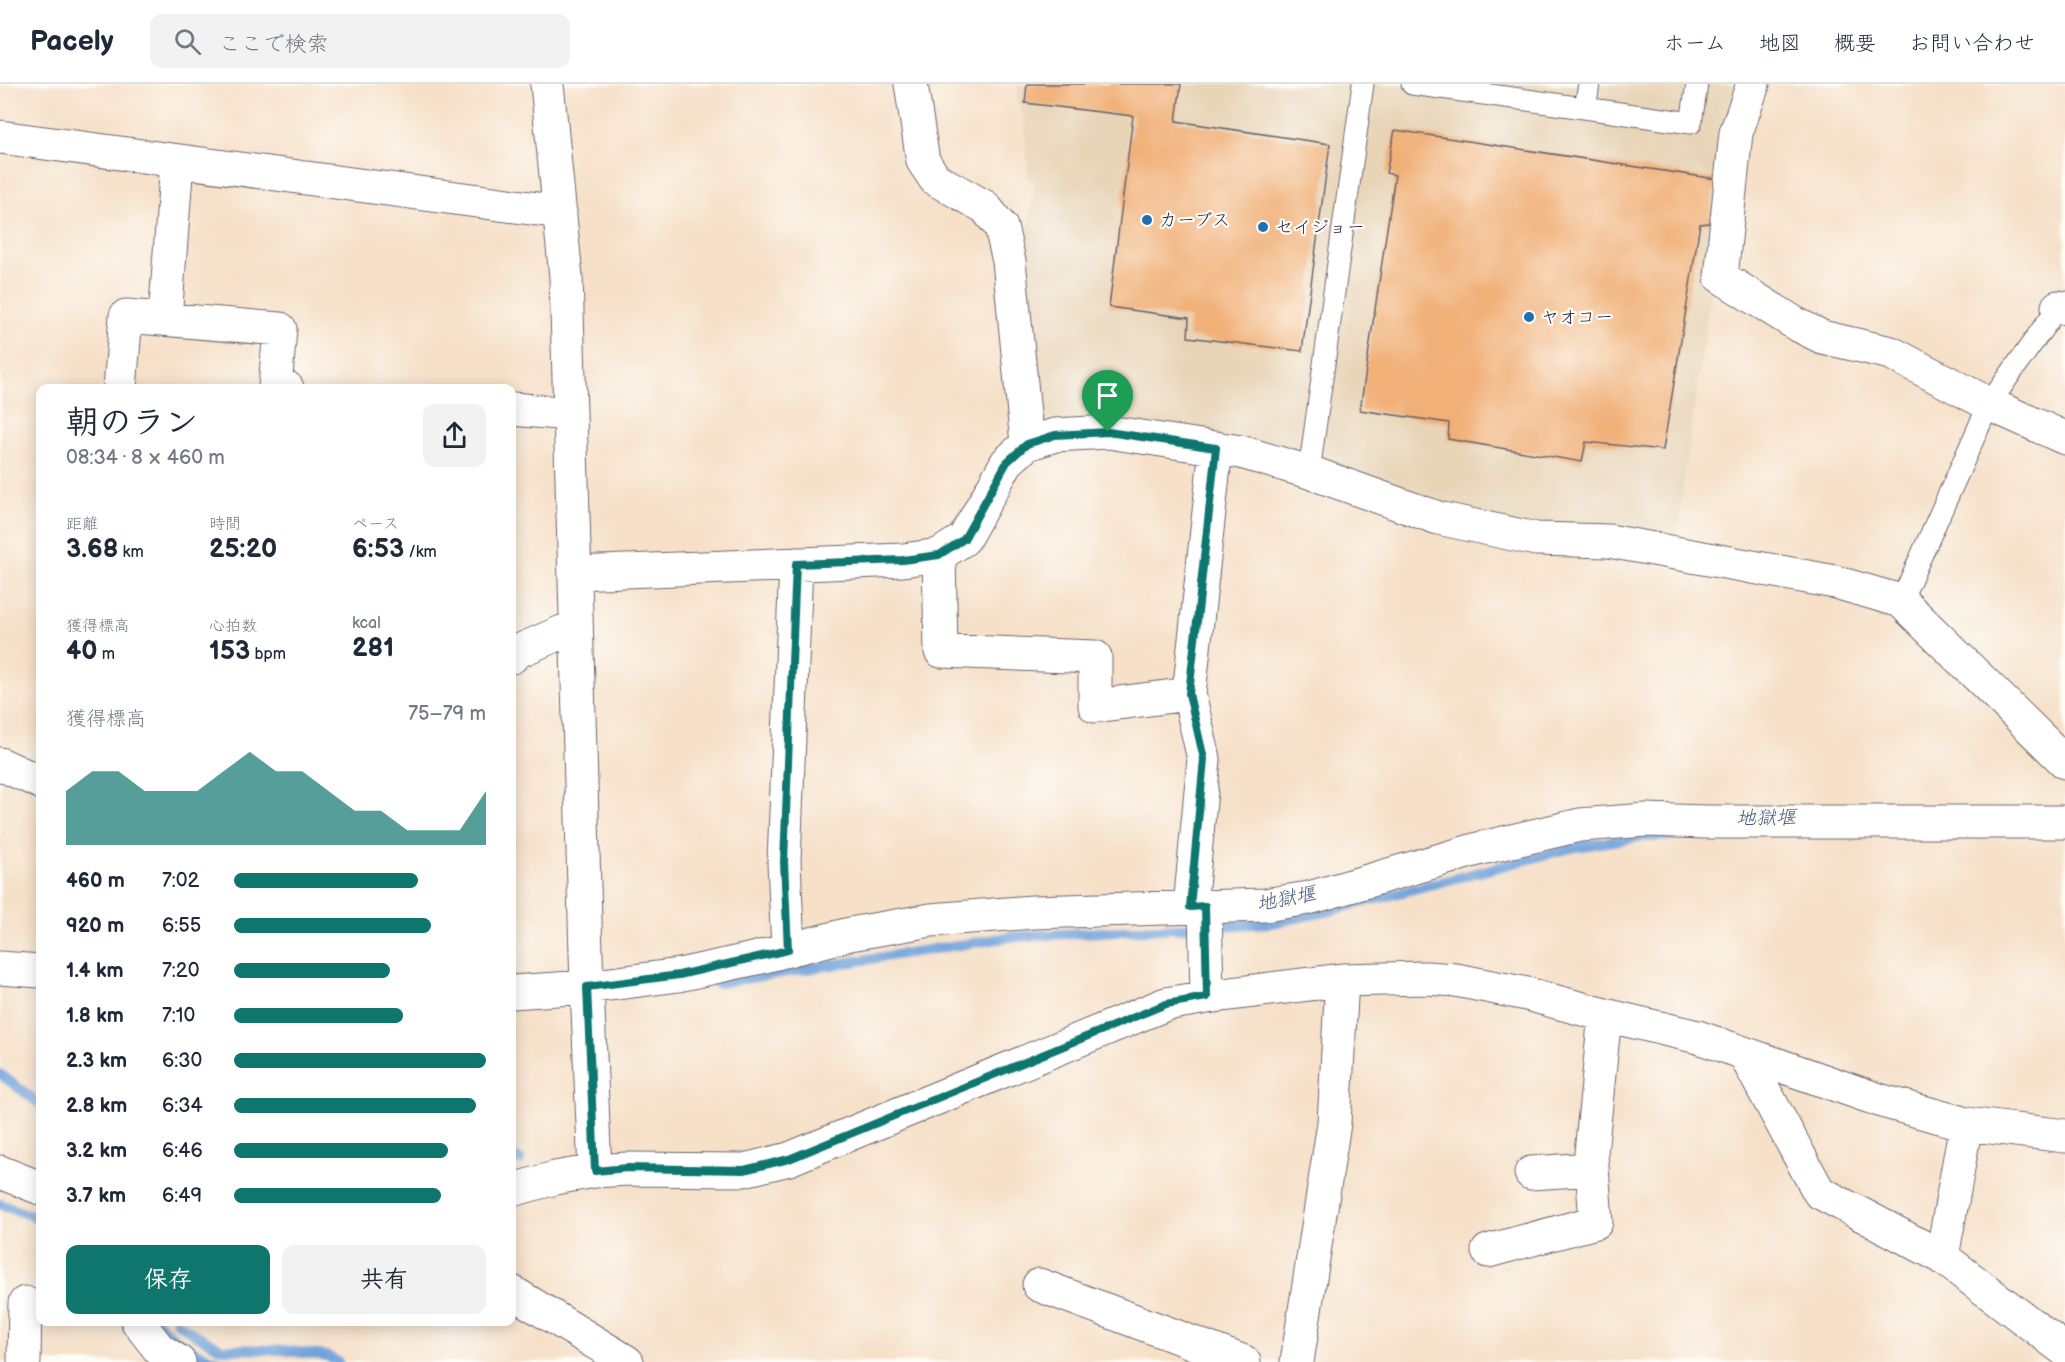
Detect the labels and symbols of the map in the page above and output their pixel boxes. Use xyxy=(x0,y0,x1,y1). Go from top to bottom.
place label: カーブス xyxy=(1159,210,1230,231)
marker: カーブス xyxy=(1140,213,1154,227)
place label: セイジョー xyxy=(1275,217,1365,238)
marker: セイジョー xyxy=(1256,220,1270,234)
place label: ヤオコー xyxy=(1541,307,1613,328)
marker: ヤオコー xyxy=(1522,310,1536,324)
pin xyxy=(1082,370,1133,432)
water label: 地獄堰 xyxy=(1736,805,1798,831)
water label: 地獄堰 xyxy=(1254,881,1320,917)

